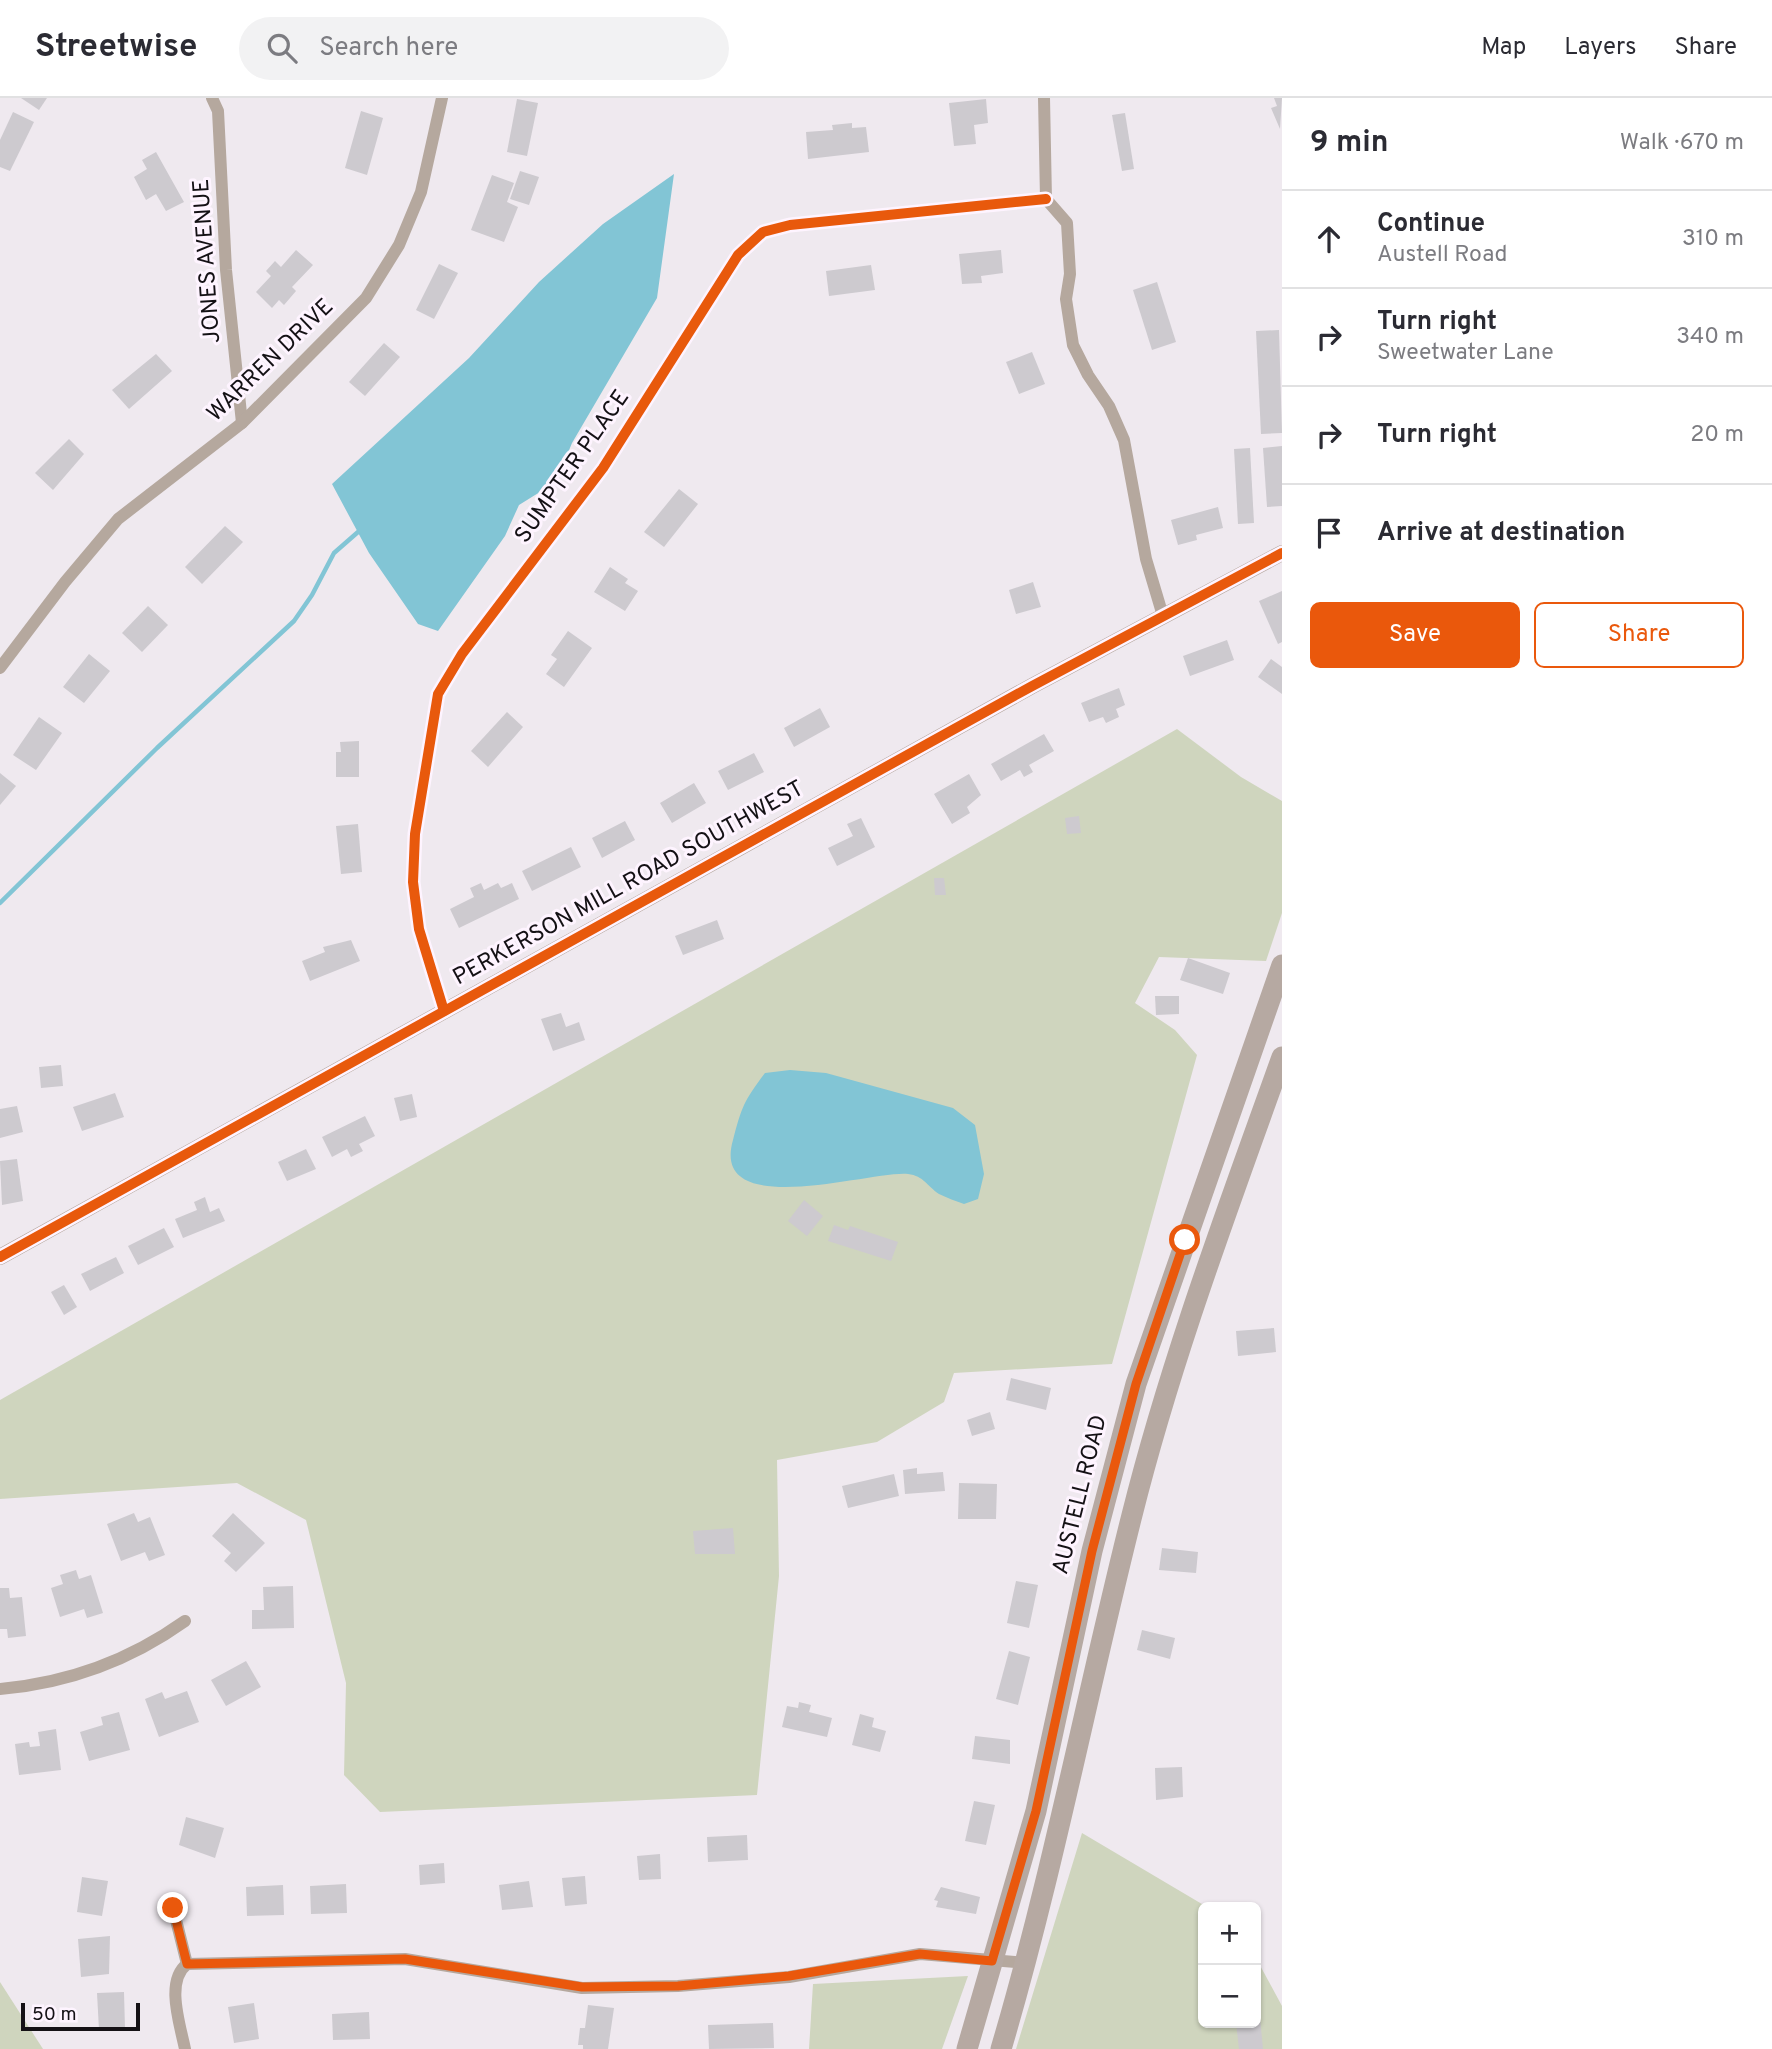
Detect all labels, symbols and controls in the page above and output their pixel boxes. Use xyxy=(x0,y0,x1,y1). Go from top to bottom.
search box xyxy=(239,17,729,80)
text: Streetwise xyxy=(35,27,197,69)
icon: search xyxy=(263,29,301,67)
text: Search here xyxy=(319,32,458,65)
text: Map xyxy=(1481,33,1526,63)
text: Layers xyxy=(1564,33,1636,63)
text: Share xyxy=(1674,33,1737,63)
text: 9 min xyxy=(1310,125,1388,162)
text: Walk · 670 m xyxy=(1620,129,1744,158)
street label: JONES AVENUE xyxy=(188,178,228,344)
text: Continue xyxy=(1377,208,1485,241)
icon: ahead xyxy=(1310,220,1348,258)
text: 310 m xyxy=(1682,225,1744,254)
text: Austell Road xyxy=(1377,241,1508,270)
street label: WARREN DRIVE xyxy=(202,293,340,429)
text: Turn right xyxy=(1377,306,1497,339)
icon: right xyxy=(1310,318,1348,356)
text: 340 m xyxy=(1676,323,1744,352)
text: Sweetwater Lane xyxy=(1377,339,1554,368)
street label: SUMPTER PLACE xyxy=(509,385,637,549)
icon: right xyxy=(1310,416,1348,454)
text: Turn right xyxy=(1377,419,1497,452)
text: 20 m xyxy=(1690,421,1744,450)
icon: arrive xyxy=(1310,514,1348,552)
text: Arrive at destination xyxy=(1377,517,1625,550)
button: Save xyxy=(1310,602,1520,668)
button: Share xyxy=(1534,602,1744,668)
street label: PERKERSON MILL ROAD SOUTHWEST xyxy=(448,775,810,993)
route start xyxy=(1169,1224,1200,1255)
street label: AUSTELL ROAD xyxy=(1047,1412,1115,1578)
route end xyxy=(157,1892,188,1923)
map controls xyxy=(1198,1902,1261,2028)
button: + xyxy=(1198,1902,1261,1965)
button: − xyxy=(1198,1965,1261,2028)
scale bar xyxy=(21,2000,140,2032)
text: 50 m xyxy=(32,2003,77,2027)

